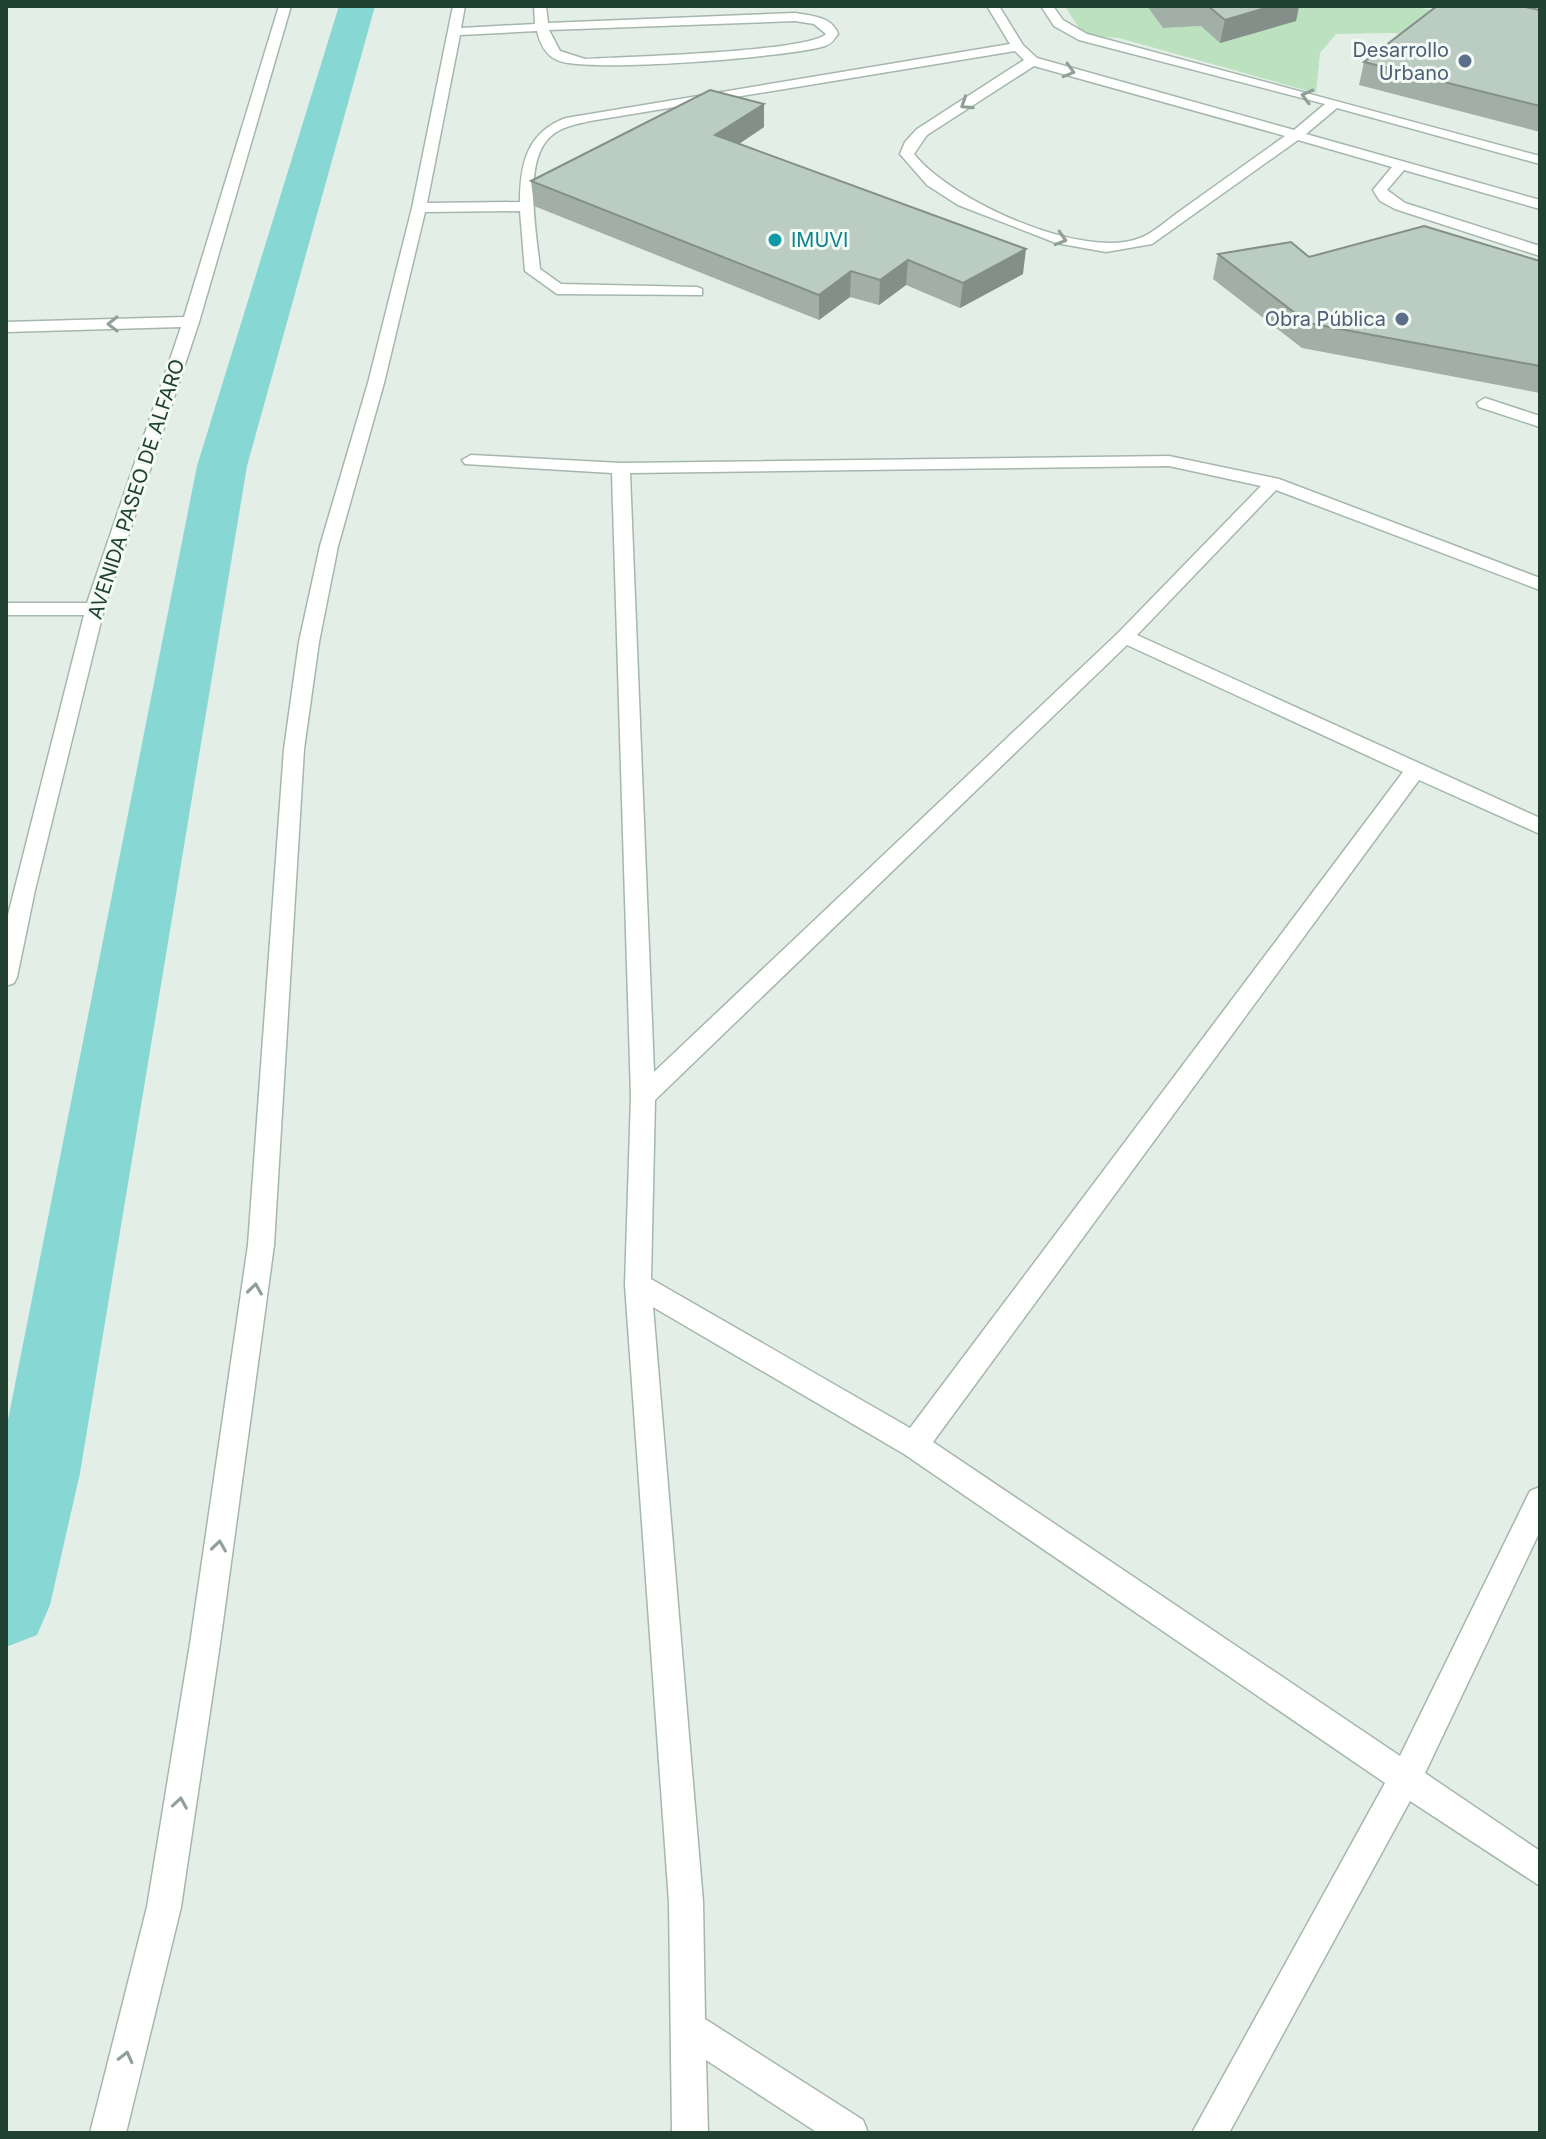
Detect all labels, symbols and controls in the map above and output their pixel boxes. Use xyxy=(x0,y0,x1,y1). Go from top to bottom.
place label: Desarrollo Urbano xyxy=(1352,38,1449,85)
marker: Desarrollo Urbano xyxy=(1456,52,1474,70)
one-way arrow xyxy=(1061,62,1075,79)
one-way arrow xyxy=(1300,88,1314,105)
one-way arrow xyxy=(960,94,975,109)
place label: IMUVI xyxy=(791,228,849,252)
one-way arrow xyxy=(1054,230,1068,246)
marker: IMUVI xyxy=(766,231,784,249)
place label: Obra Pública xyxy=(1265,307,1386,331)
marker: Obra Pública xyxy=(1393,310,1411,328)
one-way arrow xyxy=(106,315,119,333)
street label: AVENIDA PASEO DE ALFARO xyxy=(83,356,189,622)
one-way arrow xyxy=(246,1282,263,1295)
one-way arrow xyxy=(210,1539,227,1553)
one-way arrow xyxy=(171,1796,188,1810)
one-way arrow xyxy=(117,2051,134,2065)

